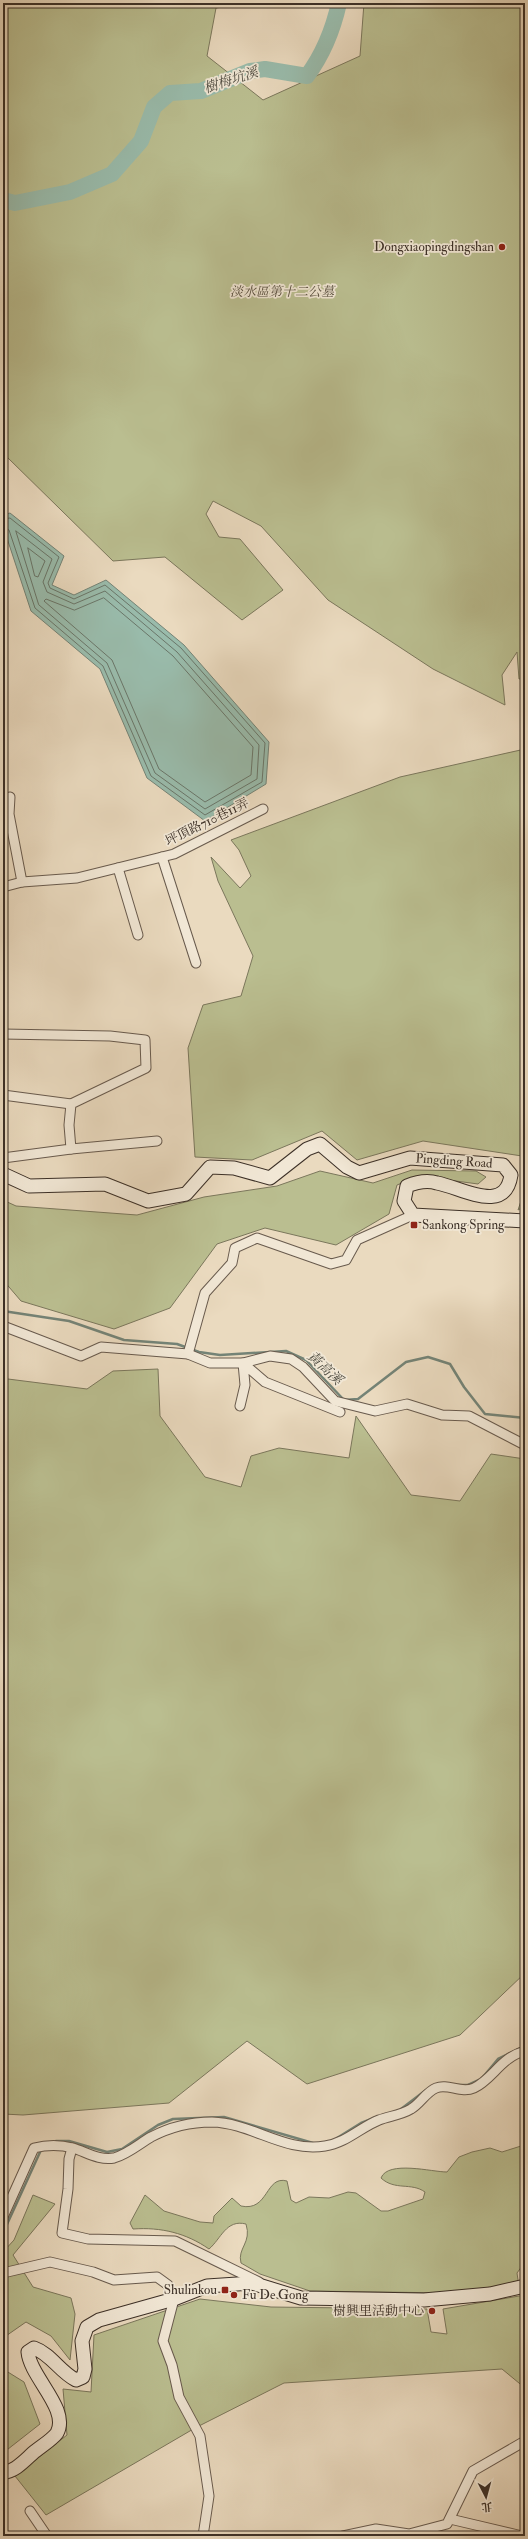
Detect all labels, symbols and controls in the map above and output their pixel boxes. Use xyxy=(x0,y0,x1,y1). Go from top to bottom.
water label: 樹梅坑溪 xyxy=(202,63,262,97)
place label: Dongxiaopingdingshan xyxy=(374,239,494,256)
marker: Dongxiaopingdingshan xyxy=(497,242,507,252)
park label: 淡水區第十二公墓 xyxy=(230,284,336,300)
street label: 坪頂路710巷11弄 xyxy=(162,795,252,849)
street label: Pingding Road xyxy=(415,1150,494,1172)
place label: Sankong Spring xyxy=(422,1217,505,1234)
marker: Sankong Spring xyxy=(409,1220,419,1230)
water label: 黃高溪 xyxy=(304,1347,348,1390)
place label: Shulinkou xyxy=(164,2282,217,2298)
marker: Shulinkou xyxy=(220,2285,230,2295)
place label: Fu De Gong xyxy=(242,2287,309,2303)
marker: Fu De Gong xyxy=(229,2290,239,2300)
place label: 樹興里活動中心 xyxy=(333,2303,424,2319)
marker: 樹興里活動中心 xyxy=(427,2306,437,2316)
north arrow xyxy=(466,2477,506,2517)
text: 北 xyxy=(481,2499,493,2513)

